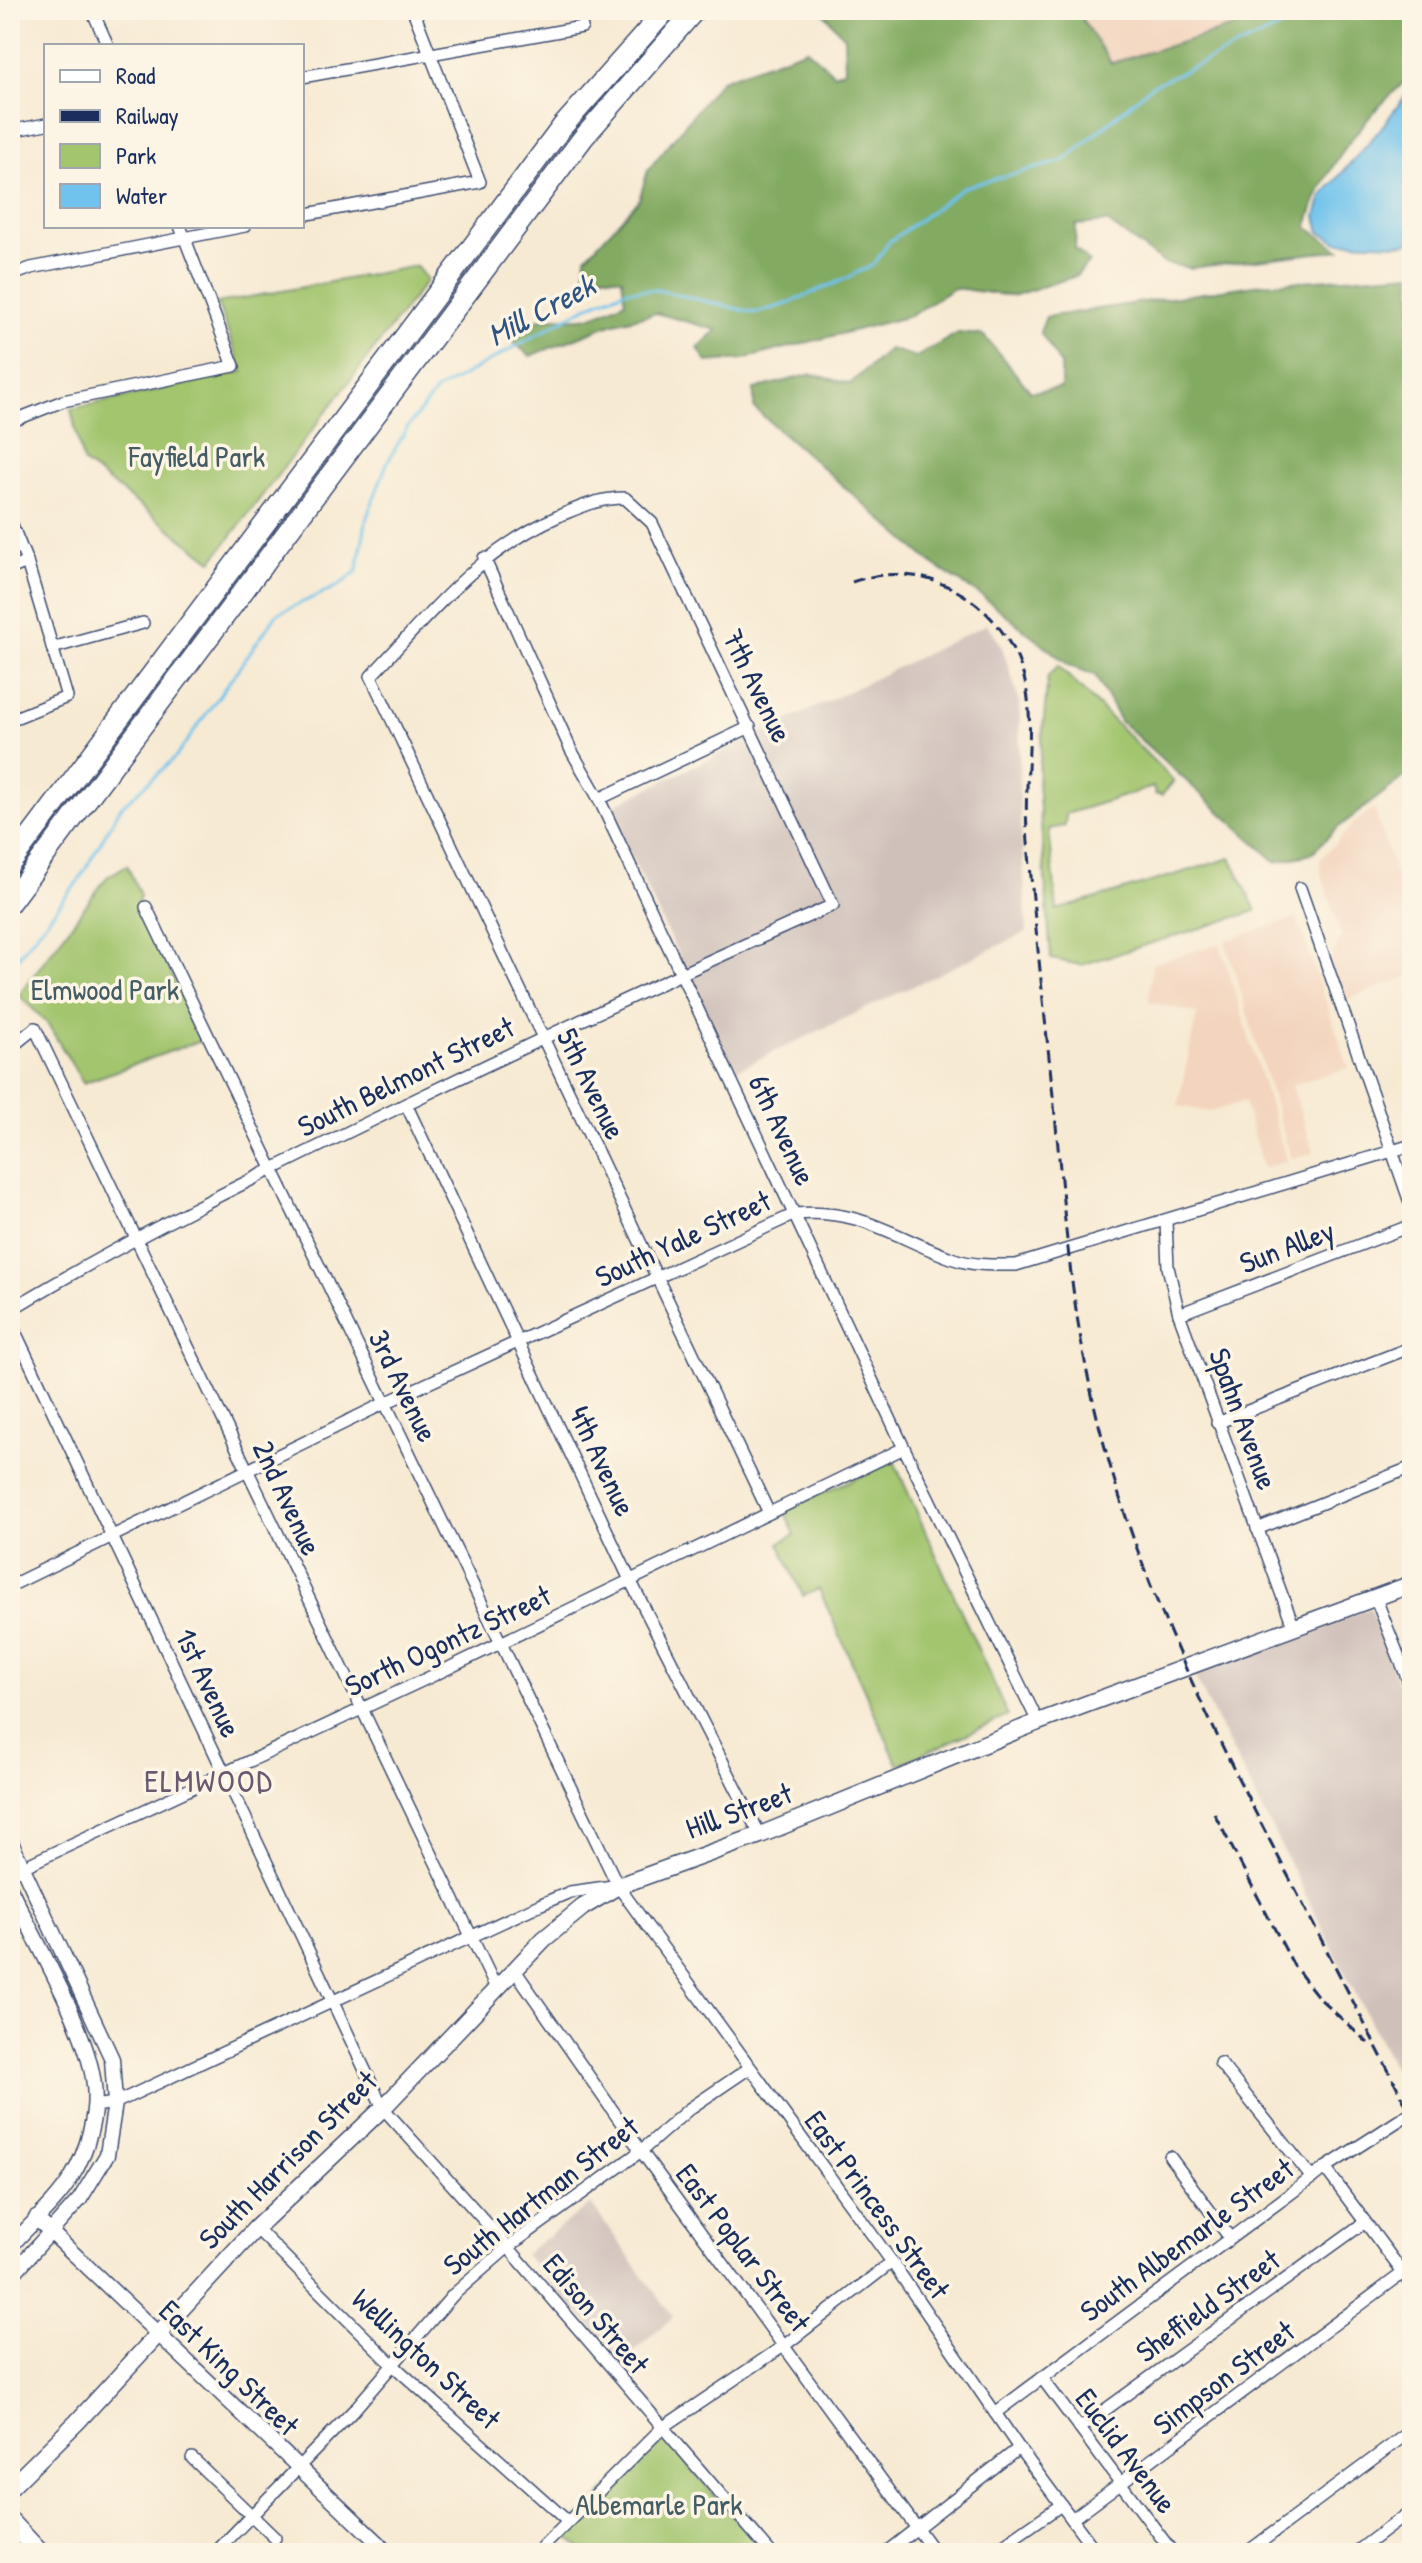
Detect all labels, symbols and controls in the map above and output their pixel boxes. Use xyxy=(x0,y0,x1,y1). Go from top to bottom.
legend xyxy=(44,44,304,228)
text: Road xyxy=(116,59,155,91)
text: Railway xyxy=(116,99,179,131)
text: Park xyxy=(116,139,156,171)
text: Water xyxy=(116,179,167,211)
water label: Mill Creek xyxy=(479,262,604,356)
park label: Fayfield Park xyxy=(128,436,265,476)
street label: 7th Avenue xyxy=(713,623,802,749)
park label: Elmwood Park xyxy=(31,969,179,1009)
street label: South Belmont Street xyxy=(291,1006,521,1146)
street label: 5th Avenue xyxy=(548,1021,636,1146)
street label: 6th Avenue xyxy=(740,1068,826,1191)
street label: South Yale Street xyxy=(588,1180,777,1296)
street label: Sun Alley xyxy=(1234,1210,1340,1282)
street label: 3rd Avenue xyxy=(360,1323,448,1448)
street label: Spahn Avenue xyxy=(1200,1343,1288,1495)
street label: 4th Avenue xyxy=(560,1399,646,1522)
street label: 2nd Avenue xyxy=(244,1434,332,1561)
street label: Sorth Ogontz Street xyxy=(338,1575,558,1705)
street label: 1st Avenue xyxy=(166,1622,252,1744)
district label: ELMWOOD xyxy=(144,1759,274,1802)
street label: Hill Street xyxy=(680,1772,798,1848)
street label: South Harrison Street xyxy=(189,2061,386,2257)
street label: East Princess Street xyxy=(796,2102,960,2307)
street label: South Hartman Street xyxy=(434,2106,647,2284)
street label: South Albemarle Street xyxy=(1072,2148,1302,2330)
street label: East Poplar Street xyxy=(667,2155,821,2340)
street label: Sheffield Street xyxy=(1127,2239,1288,2371)
street label: Edison Street xyxy=(535,2245,659,2383)
street label: Wellington Street xyxy=(344,2279,510,2438)
street label: East King Street xyxy=(151,2290,309,2445)
street label: Simpson Street xyxy=(1144,2310,1303,2444)
street label: Euclid Avenue xyxy=(1067,2380,1187,2521)
park label: Albemarle Park xyxy=(575,2484,743,2524)

